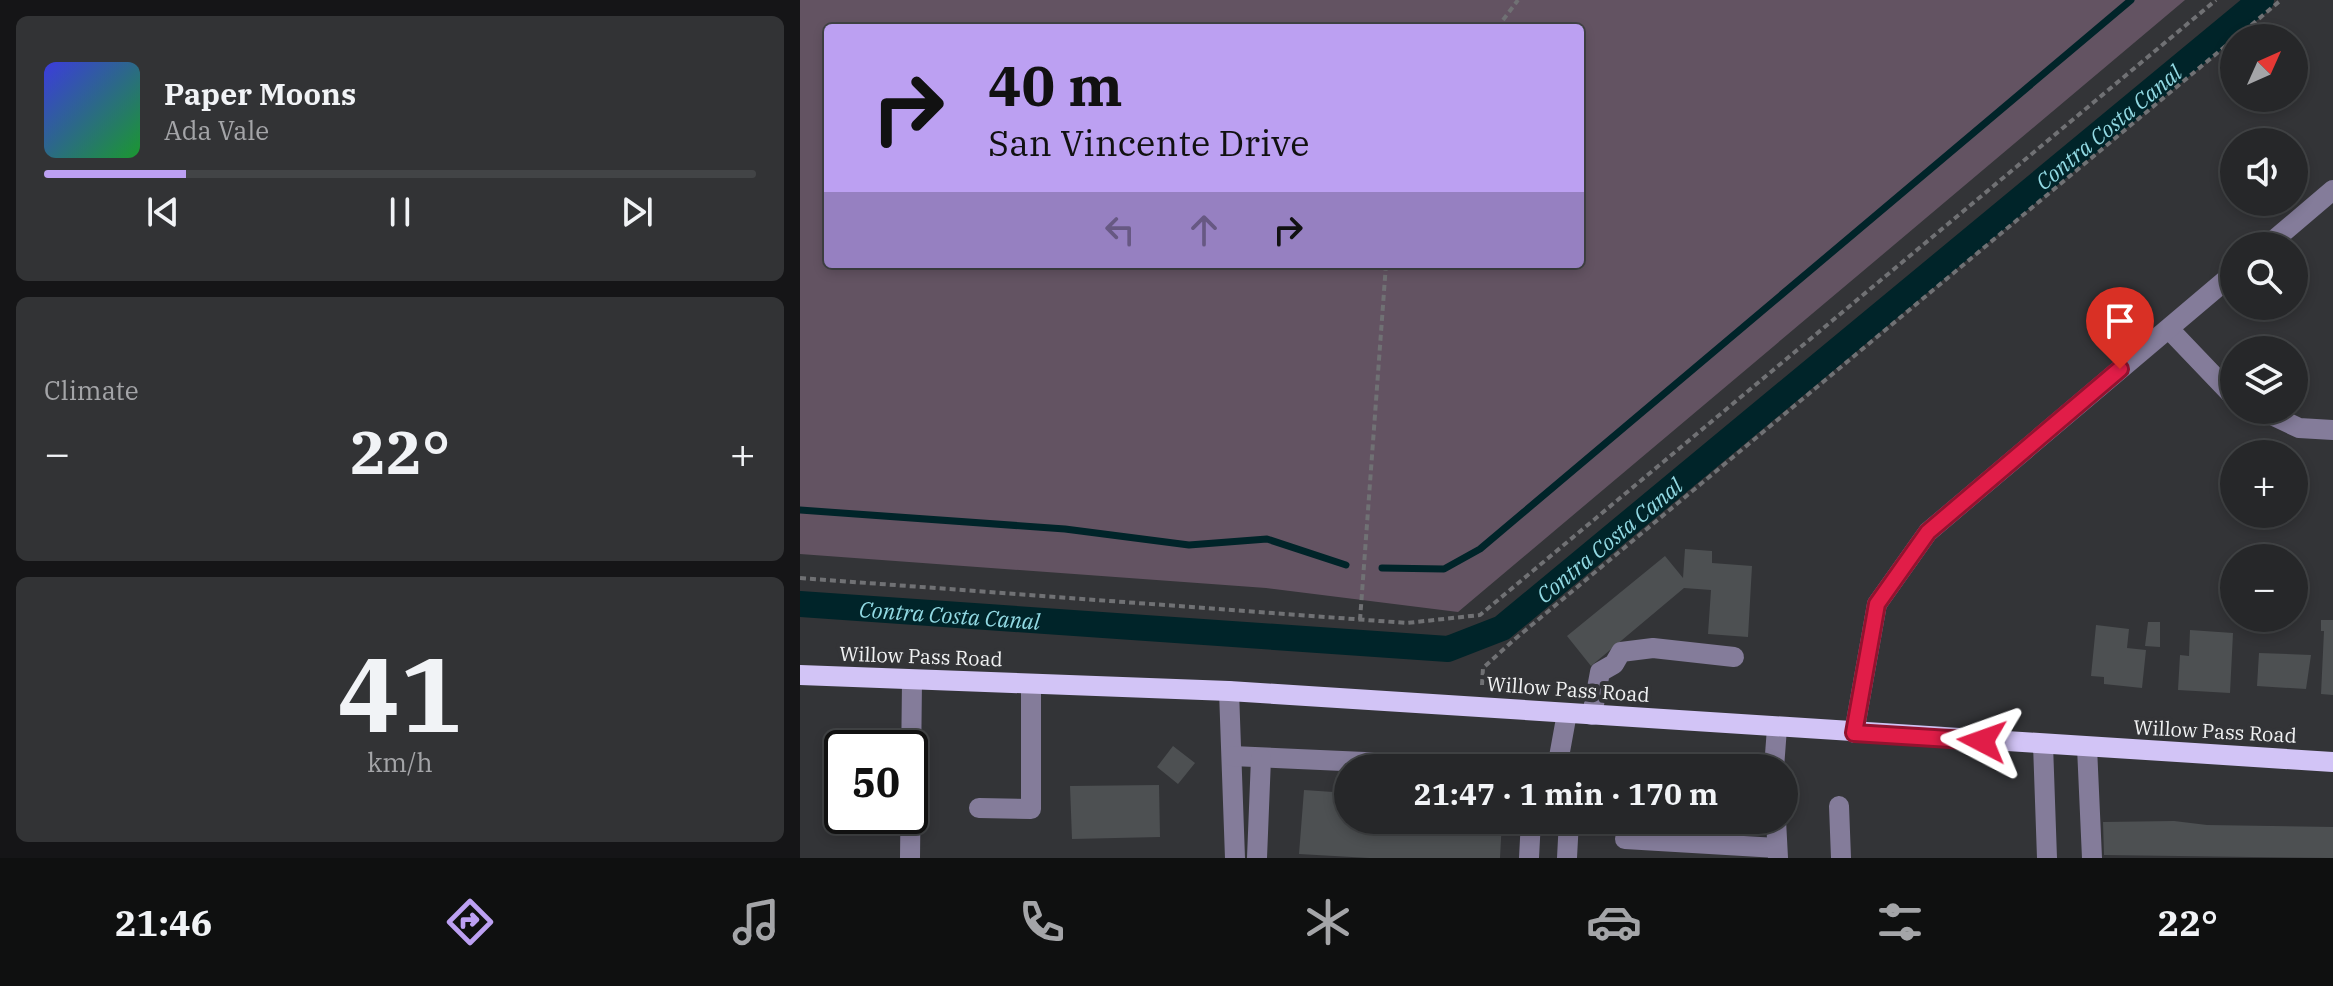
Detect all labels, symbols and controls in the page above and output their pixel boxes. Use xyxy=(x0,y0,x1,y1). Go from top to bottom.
north arrow xyxy=(2220,24,2308,112)
map controls xyxy=(2220,24,2308,632)
text: 40 m xyxy=(988,49,1123,121)
icon: right xyxy=(856,56,960,160)
water label: Contra Costa Canal xyxy=(2029,57,2188,196)
text: Paper Moons xyxy=(164,74,356,113)
text: Ada Vale xyxy=(164,113,269,147)
text: San Vincente Drive xyxy=(988,119,1309,166)
button: sound xyxy=(2220,128,2308,216)
icon: previous xyxy=(141,190,185,234)
icon: pause xyxy=(378,190,422,234)
icon: next xyxy=(615,190,659,234)
icon: left xyxy=(1098,208,1142,252)
icon: ahead xyxy=(1182,208,1226,252)
icon: right xyxy=(1266,208,1310,252)
button: search xyxy=(2220,232,2308,320)
pin xyxy=(2086,287,2154,369)
icon: arrive xyxy=(2098,299,2142,343)
button: layers xyxy=(2220,336,2308,424)
text: Climate xyxy=(44,373,139,407)
text: 22° xyxy=(350,412,450,491)
text: − xyxy=(44,424,70,481)
text: + xyxy=(730,424,756,481)
button: + xyxy=(2220,440,2308,528)
water label: Contra Costa Canal xyxy=(1530,470,1688,609)
button: − xyxy=(2220,544,2308,632)
water label: Contra Costa Canal xyxy=(858,594,1042,635)
text: 41 xyxy=(338,625,462,761)
street label: Willow Pass Road xyxy=(839,640,1003,672)
street label: Willow Pass Road xyxy=(1485,670,1651,708)
position arrow xyxy=(1940,699,2024,783)
street label: Willow Pass Road xyxy=(2133,713,2297,749)
speed limit sign: 50 xyxy=(824,730,928,834)
text: km/h xyxy=(367,745,433,779)
text: 21:47 · 1 min · 170 m xyxy=(1414,774,1718,813)
icon: directions xyxy=(442,894,498,950)
icon: music xyxy=(728,894,784,950)
icon: phone xyxy=(1014,894,1070,950)
icon: climate xyxy=(1300,894,1356,950)
icon: car xyxy=(1586,894,1642,950)
icon: filters xyxy=(1872,894,1928,950)
text: 21:46 xyxy=(115,899,212,946)
text: 22° xyxy=(2158,899,2218,946)

